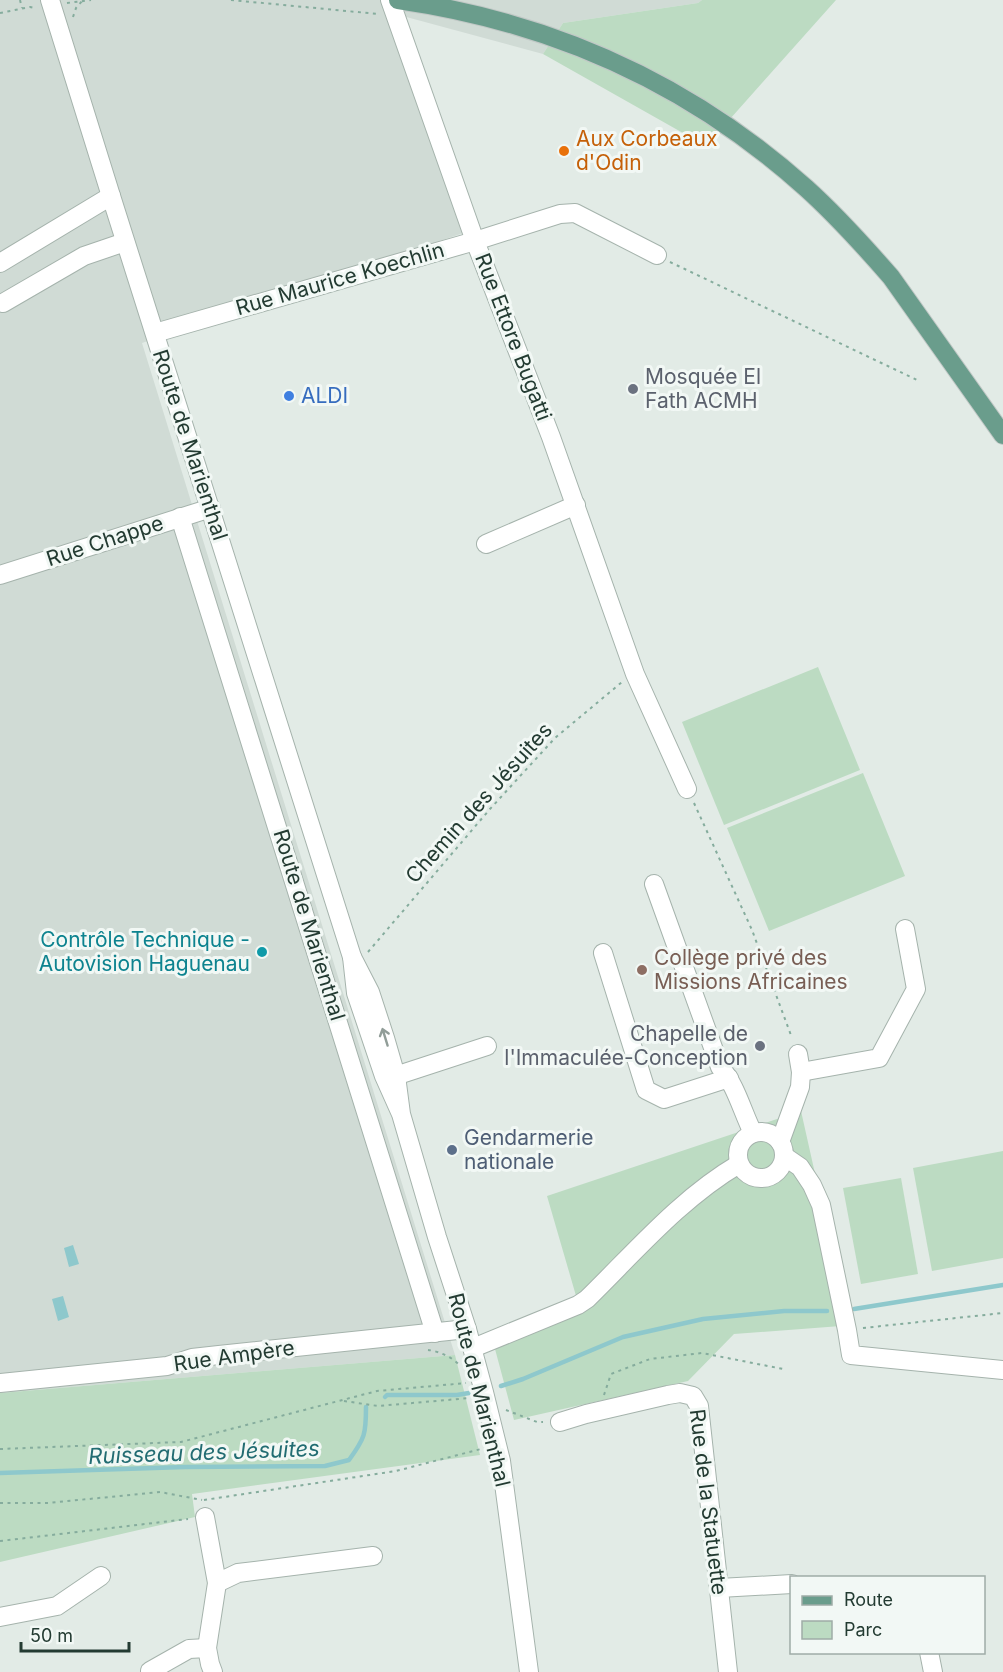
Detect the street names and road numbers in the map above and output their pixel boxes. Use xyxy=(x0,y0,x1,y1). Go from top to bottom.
street label: Rue Maurice Koechlin xyxy=(233,237,447,320)
street label: Rue Ettore Bugatti xyxy=(470,250,557,424)
street label: Route de Marienthal xyxy=(148,346,233,543)
street label: Rue Chappe xyxy=(43,510,167,571)
street label: Chemin des Jésuites xyxy=(400,717,557,888)
street label: Route de Marienthal xyxy=(268,826,351,1024)
street label: Route de Marienthal xyxy=(443,1290,516,1489)
street label: Rue Ampère xyxy=(172,1335,296,1376)
street label: Rue de la Statuette xyxy=(685,1408,732,1596)

